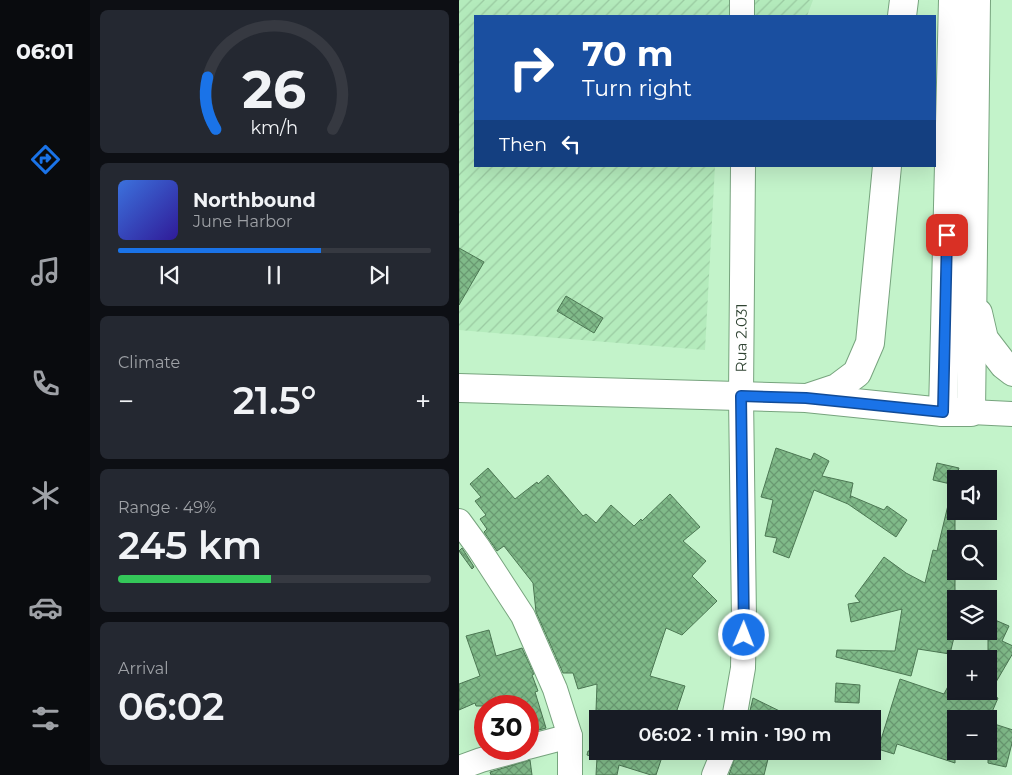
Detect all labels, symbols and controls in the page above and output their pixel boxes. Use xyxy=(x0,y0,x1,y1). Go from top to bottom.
text: 70 m xyxy=(582,32,673,75)
icon: right xyxy=(499,35,564,100)
text: 06:01 xyxy=(16,38,74,65)
text: 26 xyxy=(243,58,306,121)
text: Turn right xyxy=(582,75,692,102)
text: km/h xyxy=(251,117,298,138)
icon: left xyxy=(557,130,585,158)
text: Then xyxy=(499,133,547,156)
icon: directions xyxy=(28,142,63,177)
text: Northbound xyxy=(193,189,316,212)
text: June Harbor xyxy=(193,212,292,231)
pin xyxy=(926,214,968,256)
icon: arrive xyxy=(933,221,961,249)
icon: music xyxy=(28,254,63,289)
icon: previous xyxy=(156,261,184,289)
icon: pause xyxy=(260,261,288,289)
icon: next xyxy=(365,261,393,289)
street label: Rua 2.031 xyxy=(731,303,751,372)
text: Climate xyxy=(118,353,180,372)
icon: phone xyxy=(28,366,63,401)
text: 21.5° xyxy=(233,377,316,424)
text: − xyxy=(118,384,134,418)
text: + xyxy=(415,384,431,418)
map controls xyxy=(947,470,997,760)
button: sound xyxy=(947,470,997,520)
icon: climate xyxy=(28,478,63,513)
text: Range · 49% xyxy=(118,498,216,517)
text: 245 km xyxy=(118,522,262,569)
button: search xyxy=(947,530,997,580)
icon: car xyxy=(28,590,63,625)
button: layers xyxy=(947,590,997,640)
position arrow xyxy=(717,608,769,660)
button: + xyxy=(947,650,997,700)
text: Arrival xyxy=(118,659,168,678)
text: 06:02 xyxy=(118,683,224,730)
speed limit sign: 30 xyxy=(474,695,539,760)
icon: filters xyxy=(28,701,63,736)
button: − xyxy=(947,710,997,760)
text: 06:02 · 1 min · 190 m xyxy=(638,723,832,746)

